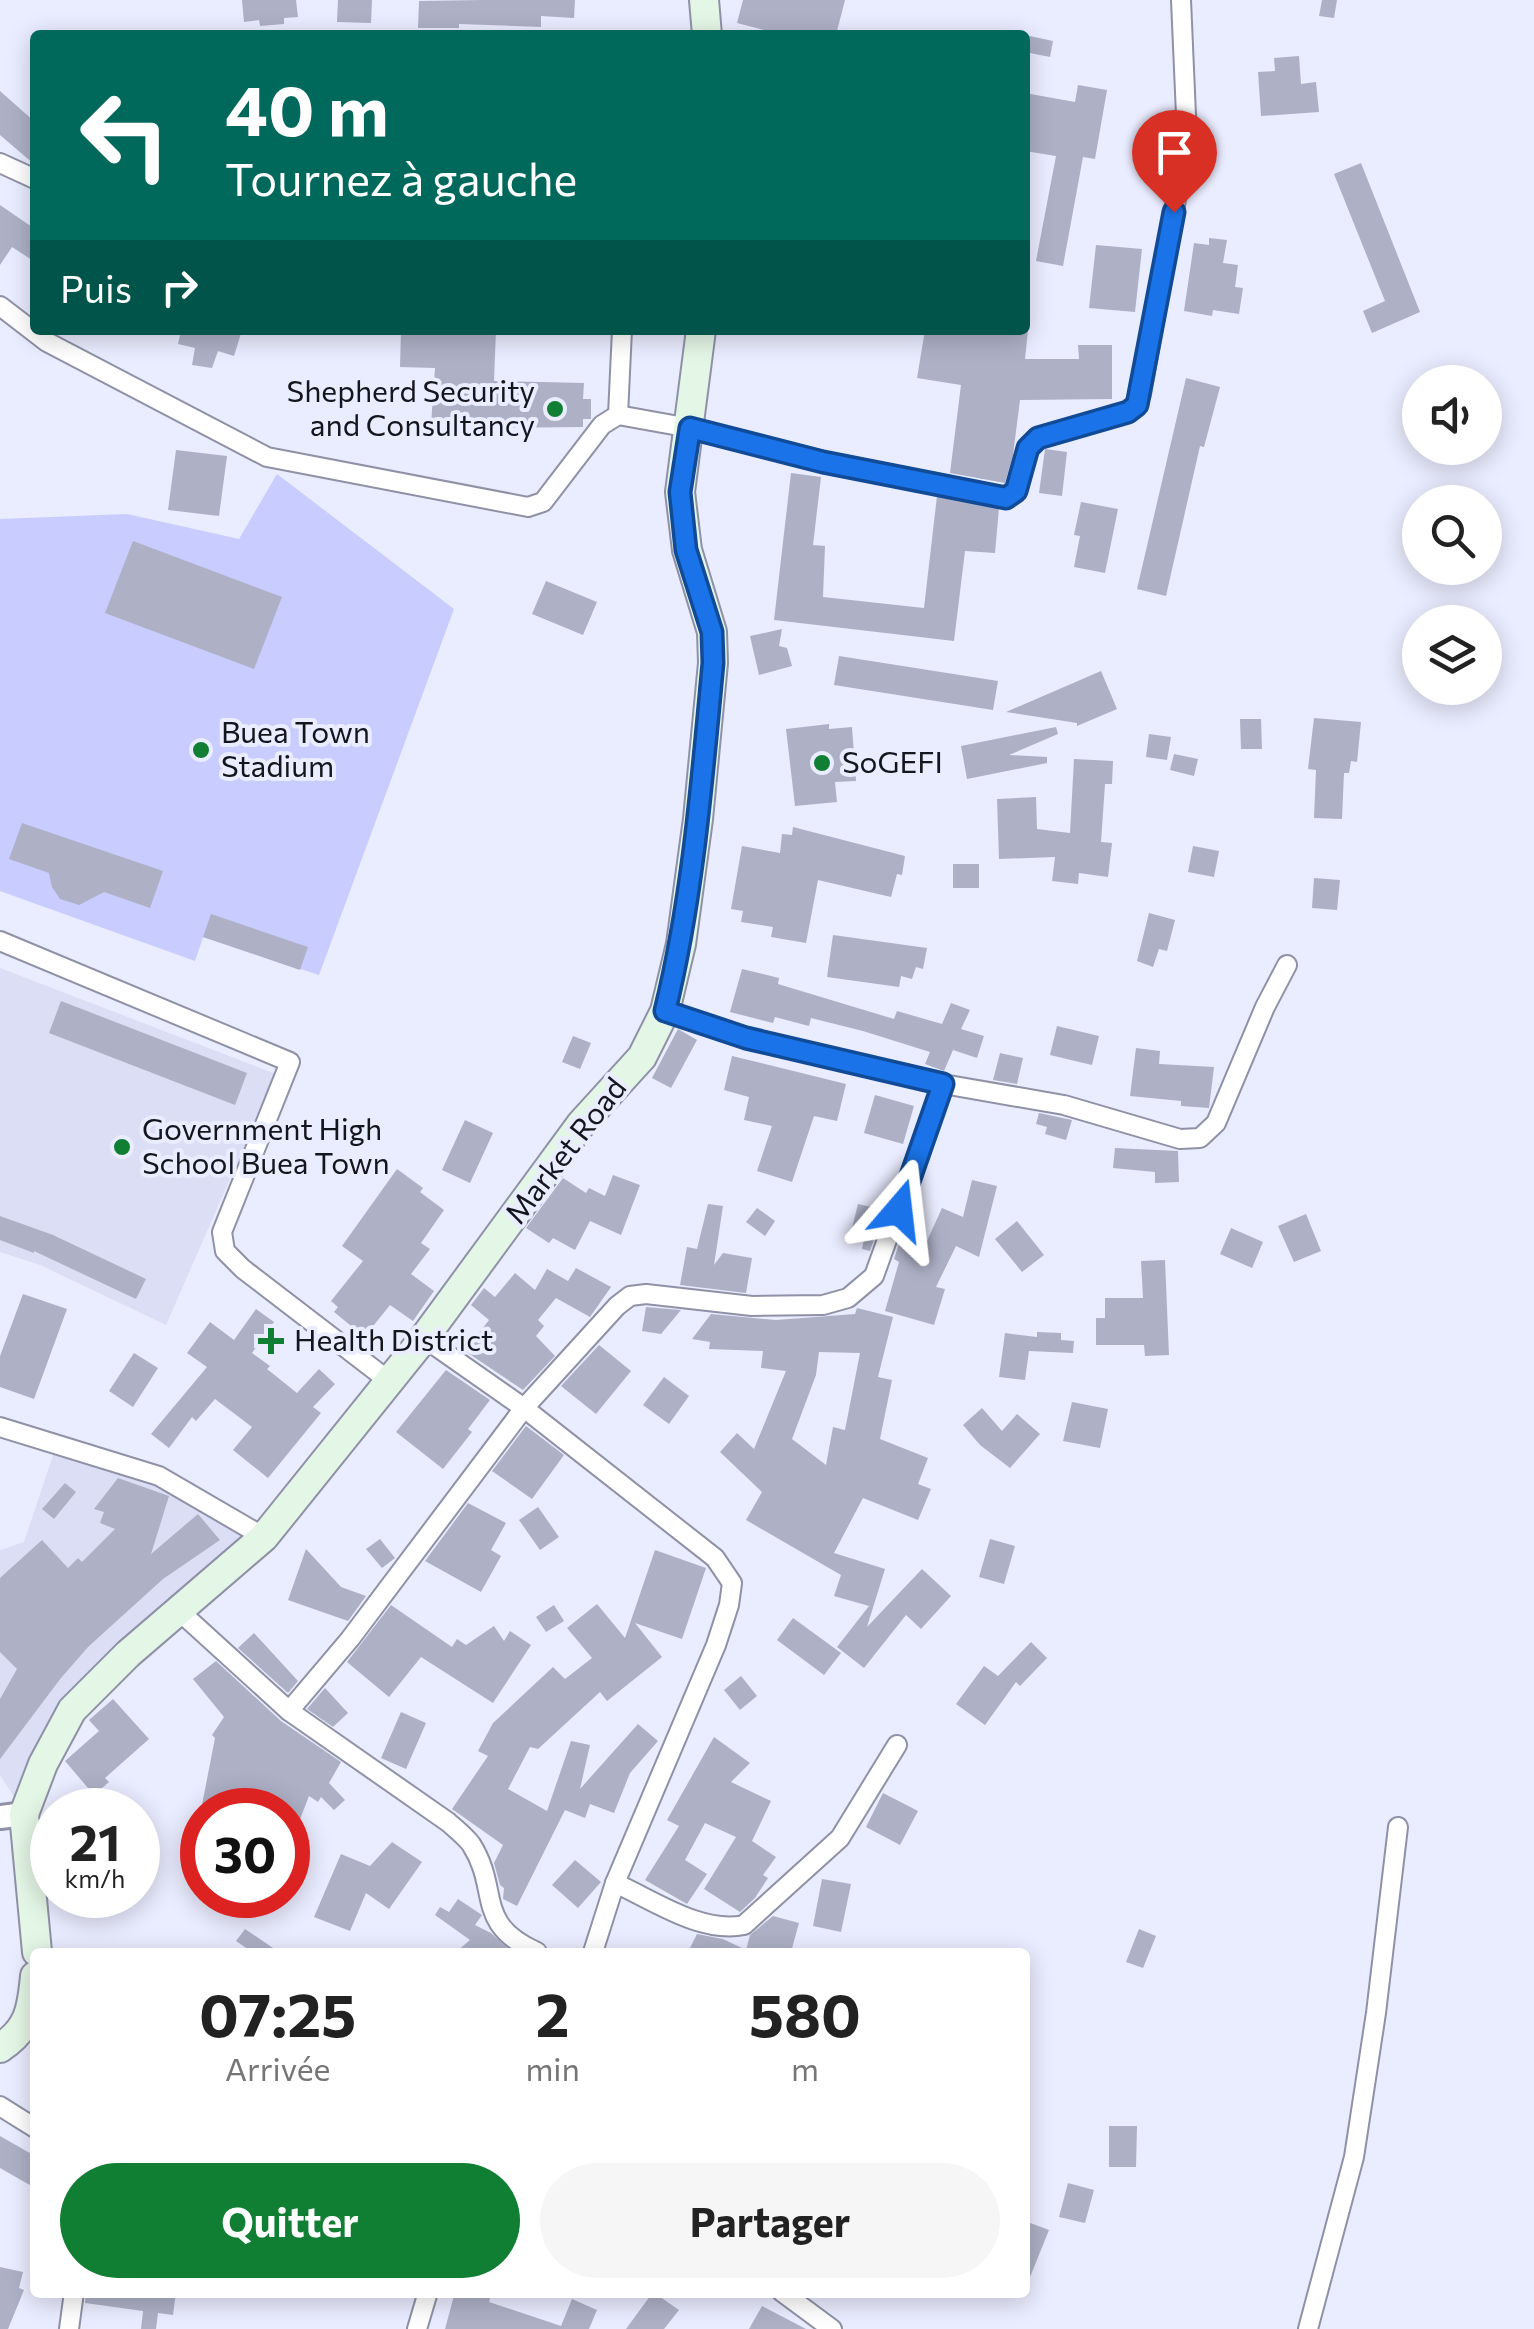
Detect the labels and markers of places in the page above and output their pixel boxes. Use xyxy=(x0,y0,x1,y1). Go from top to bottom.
pin xyxy=(1132,110,1217,213)
place label: Shepherd Security and Consultancy xyxy=(287,371,535,442)
marker: Shepherd Security and Consultancy xyxy=(544,398,566,420)
place label: Buea Town Stadium xyxy=(221,712,370,783)
marker: Buea Town Stadium xyxy=(190,739,212,761)
place label: SoGEFI xyxy=(842,742,943,779)
marker: SoGEFI xyxy=(811,752,833,774)
place label: Government High School Buea Town xyxy=(142,1109,390,1180)
marker: Government High School Buea Town xyxy=(111,1136,133,1158)
place label: Health District xyxy=(294,1320,493,1357)
marker: Health District xyxy=(258,1328,284,1354)

